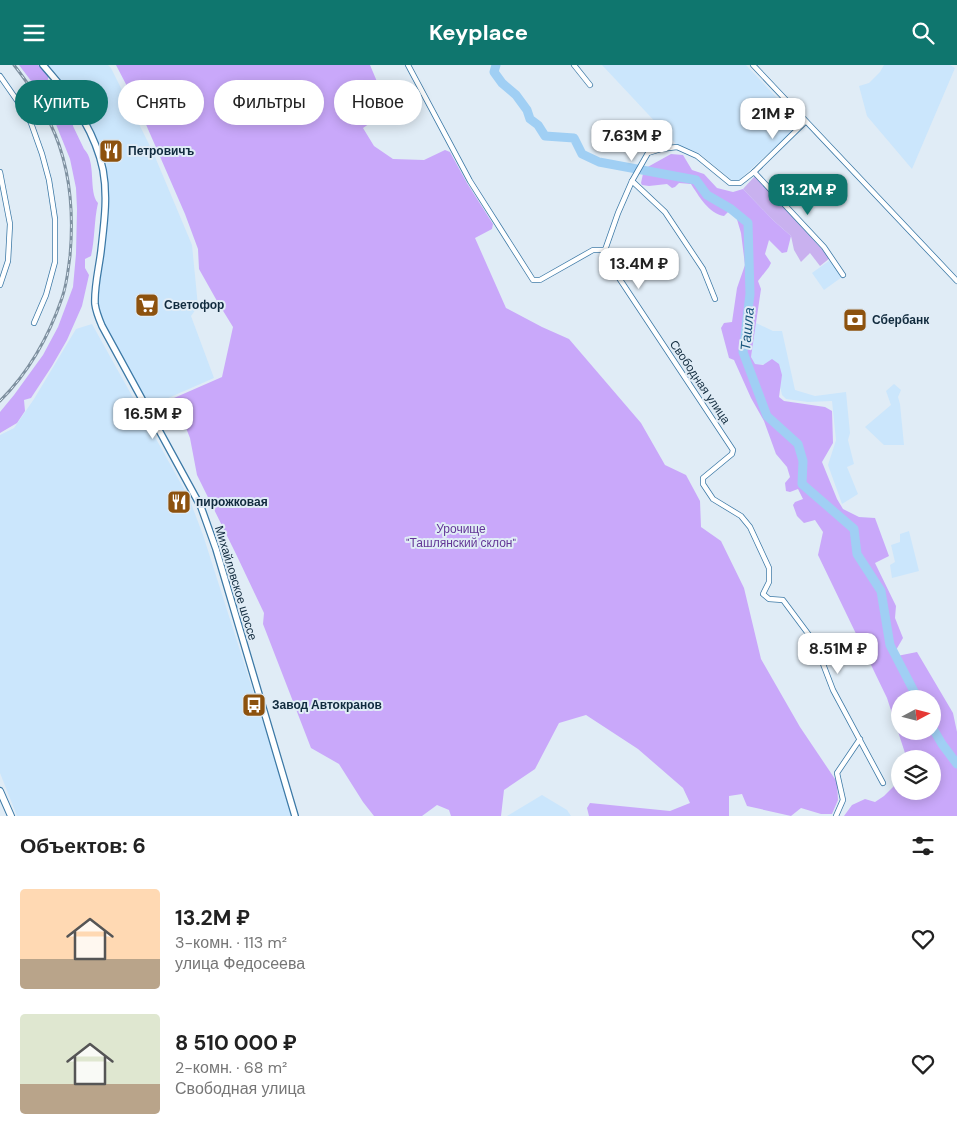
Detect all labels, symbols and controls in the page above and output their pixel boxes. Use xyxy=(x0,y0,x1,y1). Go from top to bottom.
text: Keyplace xyxy=(429,18,528,47)
icon: menu xyxy=(20,19,48,47)
icon: search xyxy=(909,19,937,47)
chip: Купить xyxy=(15,80,108,125)
chip: Снять xyxy=(118,80,204,125)
chip: Фильтры xyxy=(214,80,324,125)
chip: Новое xyxy=(334,80,422,125)
pin: 21M ₽ xyxy=(738,97,808,140)
text: 21M ₽ xyxy=(751,103,795,124)
pin: 7.63M ₽ xyxy=(586,119,678,162)
text: 7.63M ₽ xyxy=(602,125,662,146)
restaurant icon: Петровичъ xyxy=(98,138,124,164)
place label: Петровичъ xyxy=(128,143,194,159)
pin: 13.2M ₽ xyxy=(762,173,854,216)
text: 13.2M ₽ xyxy=(779,179,837,200)
pin: 13.4M ₽ xyxy=(593,247,685,290)
text: 13.4M ₽ xyxy=(610,253,668,274)
supermarket icon: Светофор xyxy=(134,292,160,318)
place label: Светофор xyxy=(164,297,224,313)
water label: Ташла xyxy=(736,306,758,351)
bank icon: Сбербанк xyxy=(842,307,868,333)
place label: Сбербанк xyxy=(872,312,930,328)
street label: Свободная улица xyxy=(666,337,734,427)
pin: 16.5M ₽ xyxy=(107,397,199,440)
text: 16.5M ₽ xyxy=(124,403,182,424)
restaurant icon: пирожковая xyxy=(166,489,192,515)
place label: пирожковая xyxy=(196,494,268,510)
park label: Урочище "Ташлянский склон" xyxy=(406,521,516,551)
street label: Михайловское шоссе xyxy=(211,524,261,642)
pin: 8.51M ₽ xyxy=(792,633,884,675)
text: 8.51M ₽ xyxy=(809,638,867,659)
north arrow xyxy=(891,690,941,740)
map controls xyxy=(891,690,941,800)
bus stop icon: Завод Автокранов xyxy=(241,692,267,718)
place label: Завод Автокранов xyxy=(272,697,382,713)
button: layers xyxy=(891,750,941,800)
text: Объектов: 6 xyxy=(20,832,146,860)
icon: filters xyxy=(909,832,937,860)
text: 13.2M ₽ xyxy=(175,904,250,932)
icon: home xyxy=(60,909,120,969)
icon: heart xyxy=(909,925,937,953)
text: 3-комн. · 113 m² xyxy=(175,932,287,953)
text: улица Федосеева xyxy=(175,953,305,974)
text: 8 510 000 ₽ xyxy=(175,1029,297,1057)
icon: home xyxy=(60,1034,120,1094)
icon: heart xyxy=(909,1050,937,1078)
text: 2-комн. · 68 m² xyxy=(175,1057,287,1078)
text: Свободная улица xyxy=(175,1078,305,1099)

